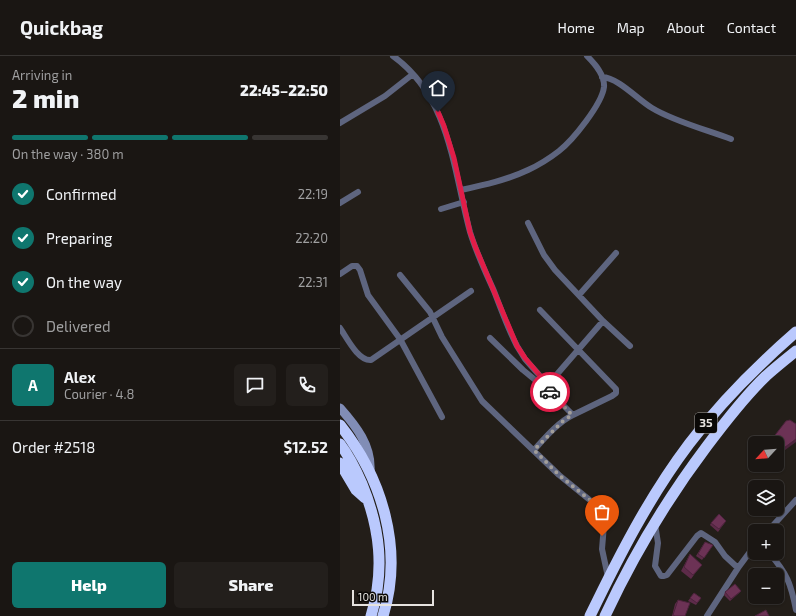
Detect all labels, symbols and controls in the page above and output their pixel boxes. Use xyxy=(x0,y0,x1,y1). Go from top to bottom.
text: Quickbag xyxy=(20,16,103,39)
text: Home xyxy=(558,19,595,36)
text: Map xyxy=(617,19,645,36)
text: About xyxy=(667,19,705,36)
text: Contact xyxy=(727,19,776,36)
text: Arriving in xyxy=(12,67,72,83)
pin xyxy=(421,71,455,112)
icon: home xyxy=(427,77,449,99)
text: 22:45–22:50 xyxy=(240,81,328,99)
text: 2 min xyxy=(12,82,79,113)
text: On the way · 380 m xyxy=(12,146,124,162)
icon: check xyxy=(12,183,34,205)
text: Confirmed xyxy=(46,185,117,203)
text: 22:19 xyxy=(298,186,328,202)
icon: check xyxy=(12,227,34,249)
text: Preparing xyxy=(46,229,112,247)
text: 22:20 xyxy=(295,230,328,246)
icon: check xyxy=(12,271,34,293)
text: On the way xyxy=(46,273,122,291)
text: 22:31 xyxy=(298,274,328,290)
text: Delivered xyxy=(46,317,111,335)
button: chat xyxy=(234,364,276,406)
button: phone xyxy=(286,364,328,406)
text: Alex xyxy=(64,368,96,386)
courier xyxy=(530,372,570,412)
text: A xyxy=(28,376,38,394)
icon: car xyxy=(539,381,561,403)
text: Courier · 4.8 xyxy=(64,386,134,402)
road number: 35 xyxy=(695,413,717,433)
north arrow xyxy=(748,436,784,472)
map controls xyxy=(748,436,784,604)
text: Order #2518 xyxy=(12,438,95,456)
text: $12.52 xyxy=(283,438,328,456)
button: layers xyxy=(748,480,784,516)
pin xyxy=(585,495,619,536)
icon: bag xyxy=(591,501,613,523)
button: + xyxy=(748,524,784,560)
button: Help xyxy=(12,562,166,608)
button: Share xyxy=(174,562,328,608)
button: − xyxy=(748,568,784,604)
scale bar xyxy=(352,588,434,607)
text: 100 m xyxy=(358,590,388,603)

